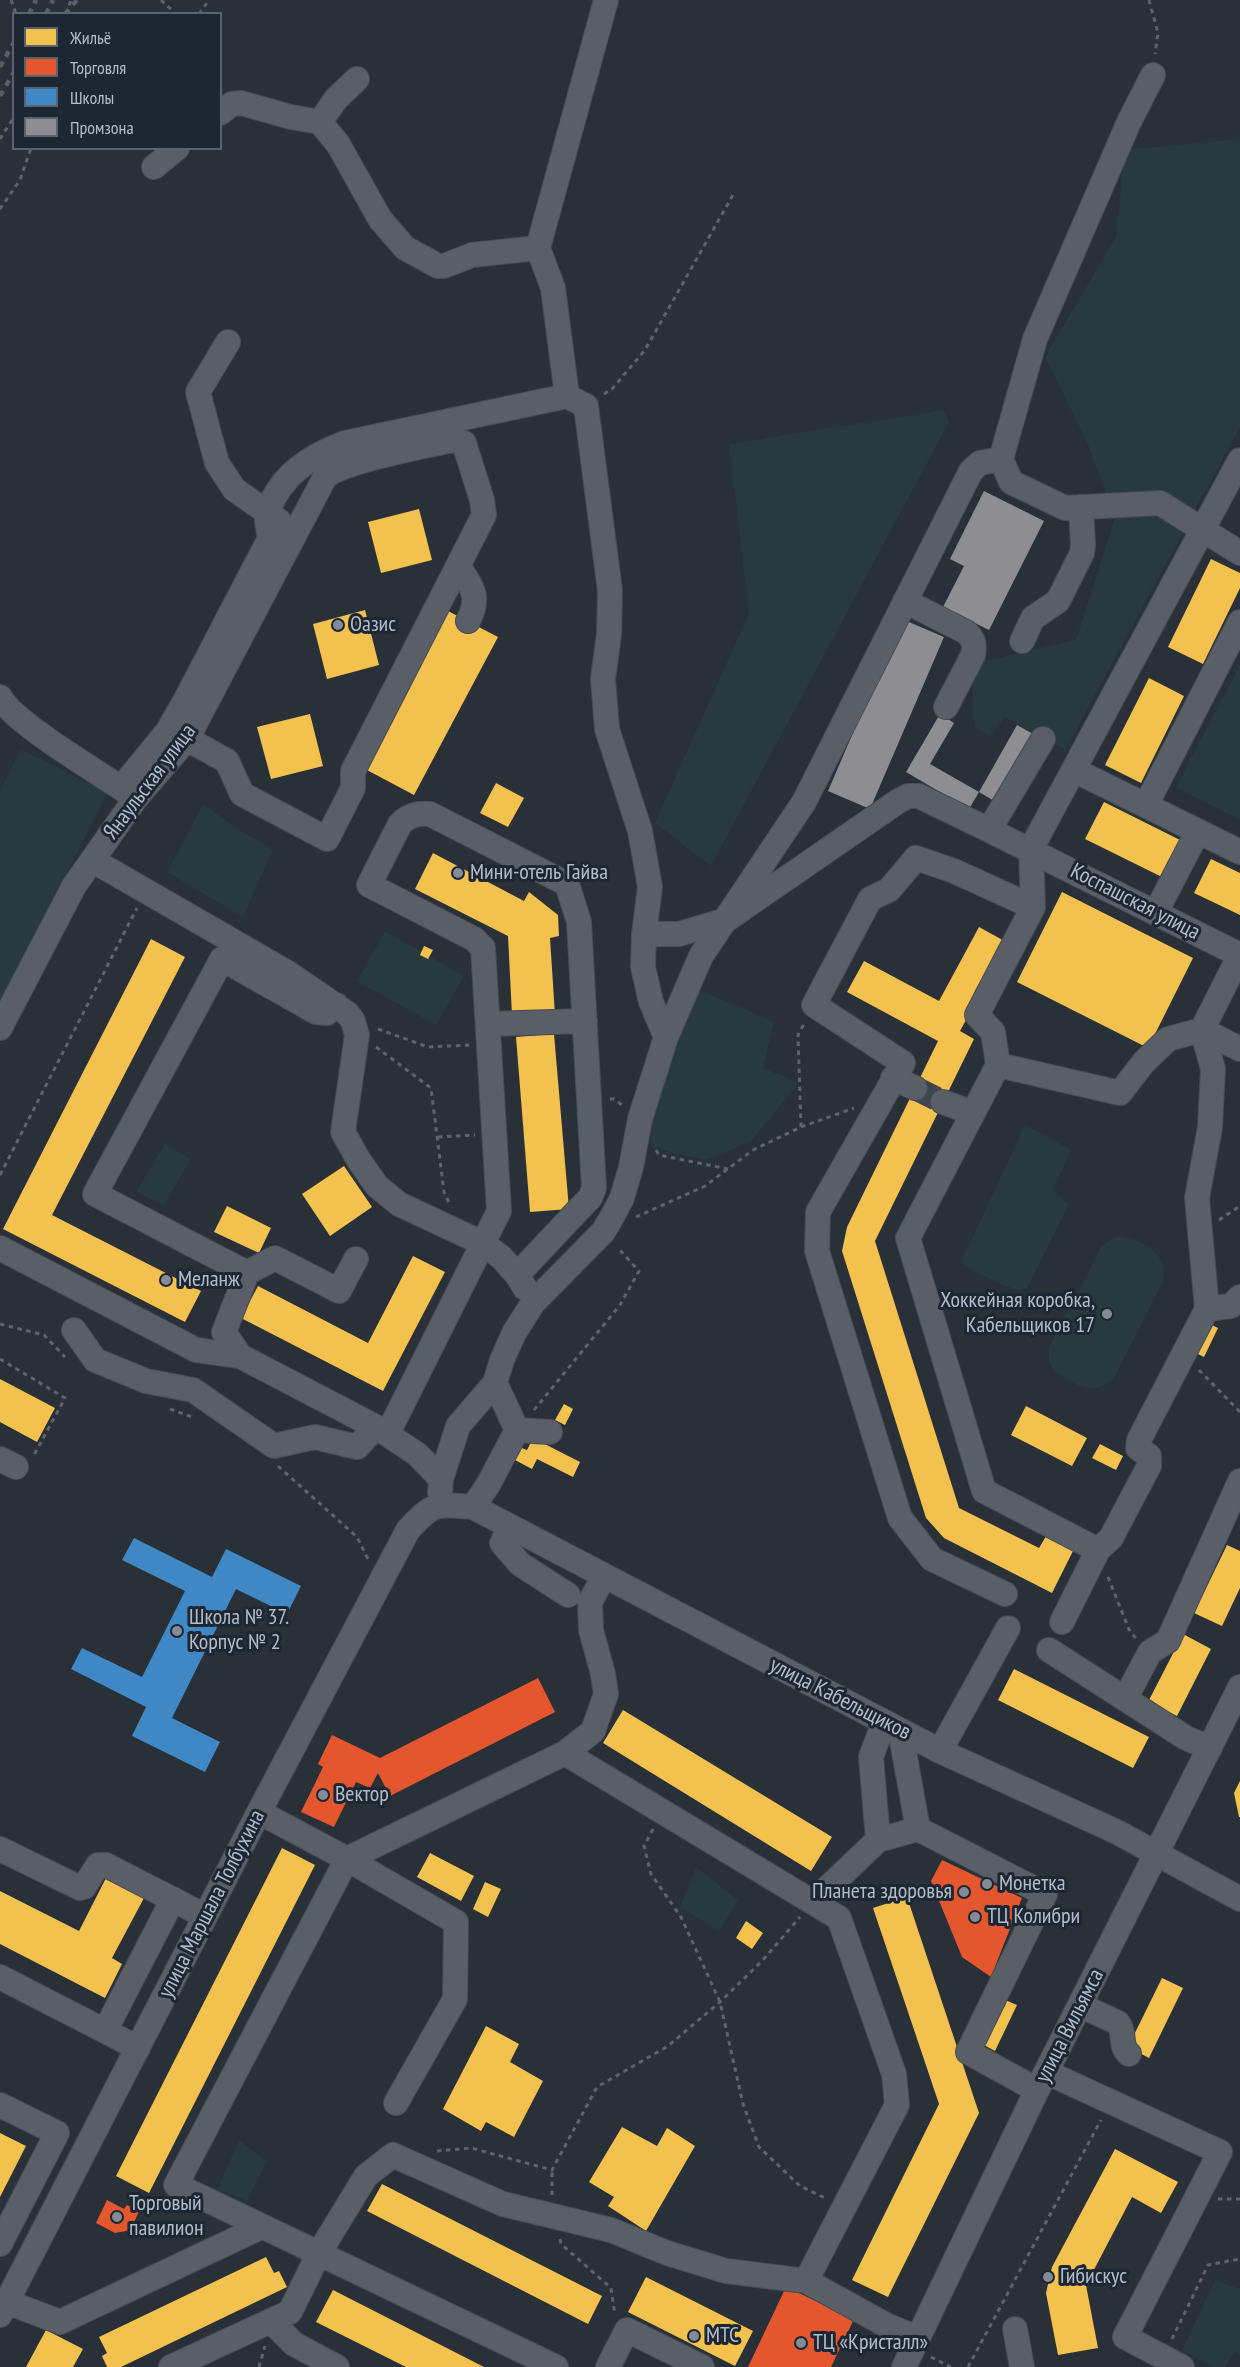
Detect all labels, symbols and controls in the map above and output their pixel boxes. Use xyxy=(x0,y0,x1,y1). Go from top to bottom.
legend xyxy=(12,12,222,150)
text: Жильё xyxy=(70,26,111,49)
text: Торговля xyxy=(70,56,126,79)
text: Школы xyxy=(70,86,114,109)
text: Промзона xyxy=(70,116,134,139)
place label: Оазис xyxy=(350,612,396,638)
marker: Оазис xyxy=(331,618,345,632)
street label: Янаульская улица xyxy=(98,719,202,845)
street label: Коспашская улица xyxy=(1066,858,1204,946)
place label: Мини-отель Гайва xyxy=(470,860,608,886)
marker: Мини-отель Гайва xyxy=(451,866,465,880)
place label: Меланж xyxy=(178,1267,240,1293)
marker: Меланж xyxy=(159,1273,173,1287)
place label: Хоккейная коробка, Кабельщиков 17 xyxy=(940,1288,1095,1340)
marker: Хоккейная коробка, Кабельщиков 17 xyxy=(1100,1307,1114,1321)
place label: Школа № 37. Корпус № 2 xyxy=(189,1605,289,1657)
marker: Школа № 37. Корпус № 2 xyxy=(170,1624,184,1638)
street label: улица Кабельщиков xyxy=(765,1652,915,1746)
place label: Вектор xyxy=(335,1782,389,1808)
marker: Вектор xyxy=(316,1788,330,1802)
street label: улица Маршала Толбухина xyxy=(153,1806,271,2002)
place label: Монетка xyxy=(999,1871,1066,1897)
marker: Монетка xyxy=(980,1877,994,1891)
place label: Планета здоровья xyxy=(812,1879,952,1905)
marker: Планета здоровья xyxy=(957,1885,971,1899)
place label: ТЦ Колибри xyxy=(987,1904,1080,1930)
marker: ТЦ Колибри xyxy=(968,1910,982,1924)
street label: улица Вильямса xyxy=(1030,1965,1110,2087)
place label: Торговый павилион xyxy=(129,2191,203,2242)
marker: Торговый павилион xyxy=(110,2210,124,2224)
place label: Гибискус xyxy=(1060,2264,1127,2290)
marker: Гибискус xyxy=(1041,2270,1055,2284)
place label: МТС xyxy=(706,2323,739,2349)
marker: МТС xyxy=(687,2329,701,2343)
place label: ТЦ «Кристалл» xyxy=(813,2330,928,2356)
marker: ТЦ «Кристалл» xyxy=(794,2336,808,2350)

